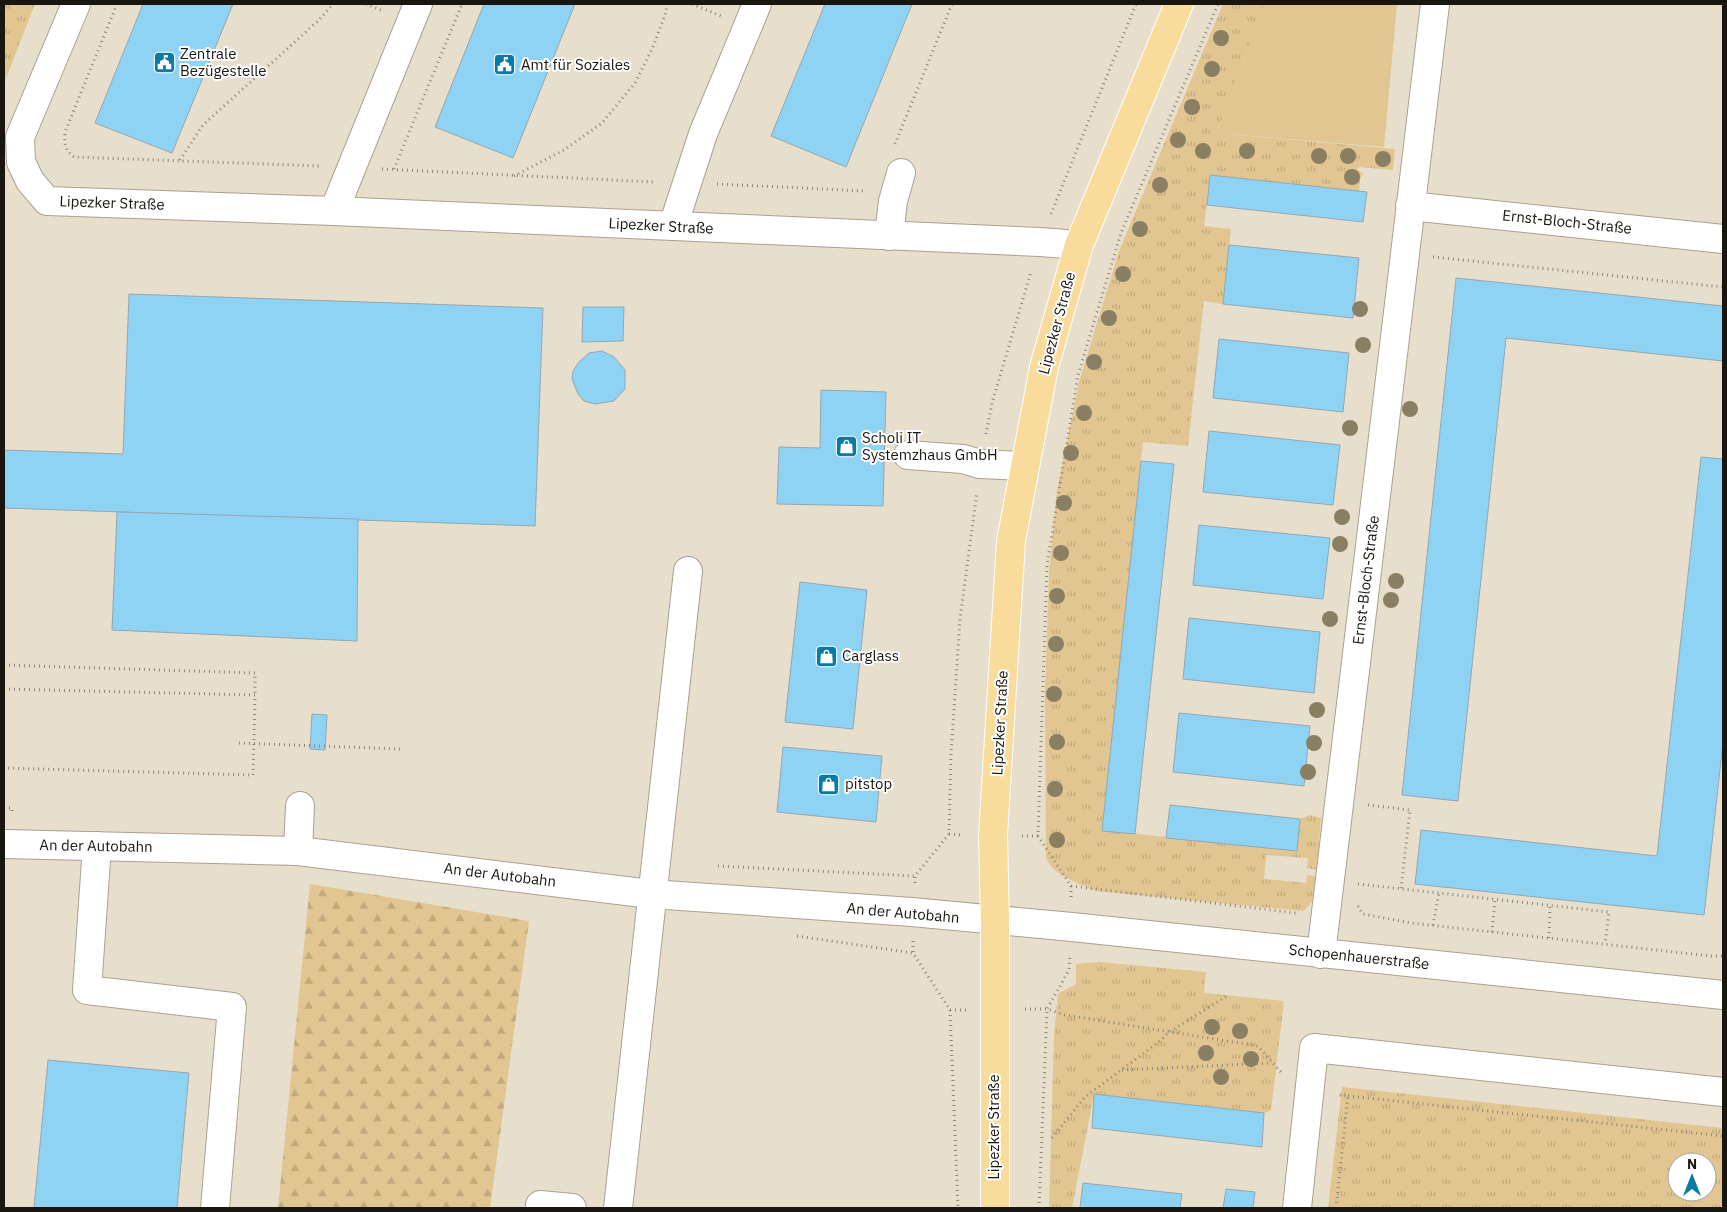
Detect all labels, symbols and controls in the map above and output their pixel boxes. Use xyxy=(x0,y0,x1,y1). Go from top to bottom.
place label: Zentrale Bezügestelle xyxy=(180,44,266,80)
public building icon: Zentrale Bezügestelle xyxy=(152,51,176,75)
public building icon: Amt für Soziales xyxy=(493,53,517,77)
place label: Amt für Soziales xyxy=(521,55,630,74)
street label: Lipezker Straße xyxy=(59,191,165,214)
street label: Ernst-Bloch-Straße xyxy=(1501,205,1633,238)
street label: Lipezker Straße xyxy=(608,213,714,238)
street label: Lipezker Straße xyxy=(1034,270,1079,376)
place label: Scholi IT Systemzhaus GmbH xyxy=(862,428,998,464)
shop icon: Scholi IT Systemzhaus GmbH xyxy=(834,435,858,459)
street label: Ernst-Bloch-Straße xyxy=(1348,514,1383,646)
shop icon: Carglass xyxy=(814,644,838,668)
place label: Carglass xyxy=(842,646,899,665)
street label: Lipezker Straße xyxy=(987,670,1012,776)
shop icon: pitstop xyxy=(817,772,841,796)
place label: pitstop xyxy=(845,774,892,793)
street label: An der Autobahn xyxy=(39,835,153,856)
street label: An der Autobahn xyxy=(443,858,557,891)
street label: An der Autobahn xyxy=(846,898,960,927)
street label: Schopenhauerstraße xyxy=(1288,940,1430,973)
street label: Lipezker Straße xyxy=(984,1074,1003,1180)
north arrow xyxy=(1667,1152,1717,1202)
text: N xyxy=(1687,1155,1697,1173)

